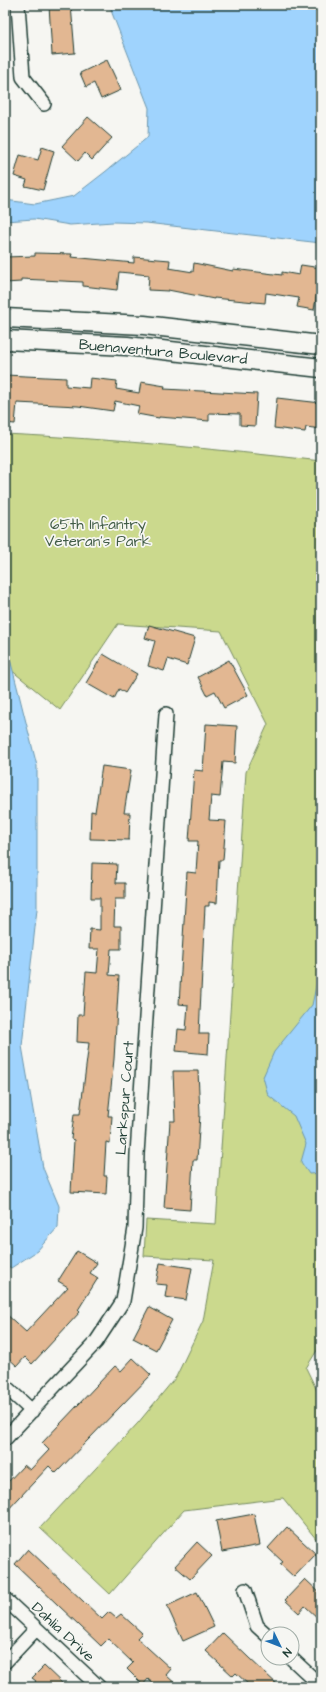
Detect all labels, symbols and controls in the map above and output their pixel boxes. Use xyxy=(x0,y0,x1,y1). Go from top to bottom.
street label: Buenaventura Boulevard xyxy=(78,334,248,370)
park label: 65th Infantry Veteran's Park xyxy=(45,514,151,552)
street label: Larkspur Court xyxy=(111,1040,139,1156)
street label: Dahlia Drive xyxy=(27,1597,99,1667)
north arrow xyxy=(260,1626,300,1666)
text: N xyxy=(279,1645,295,1660)

